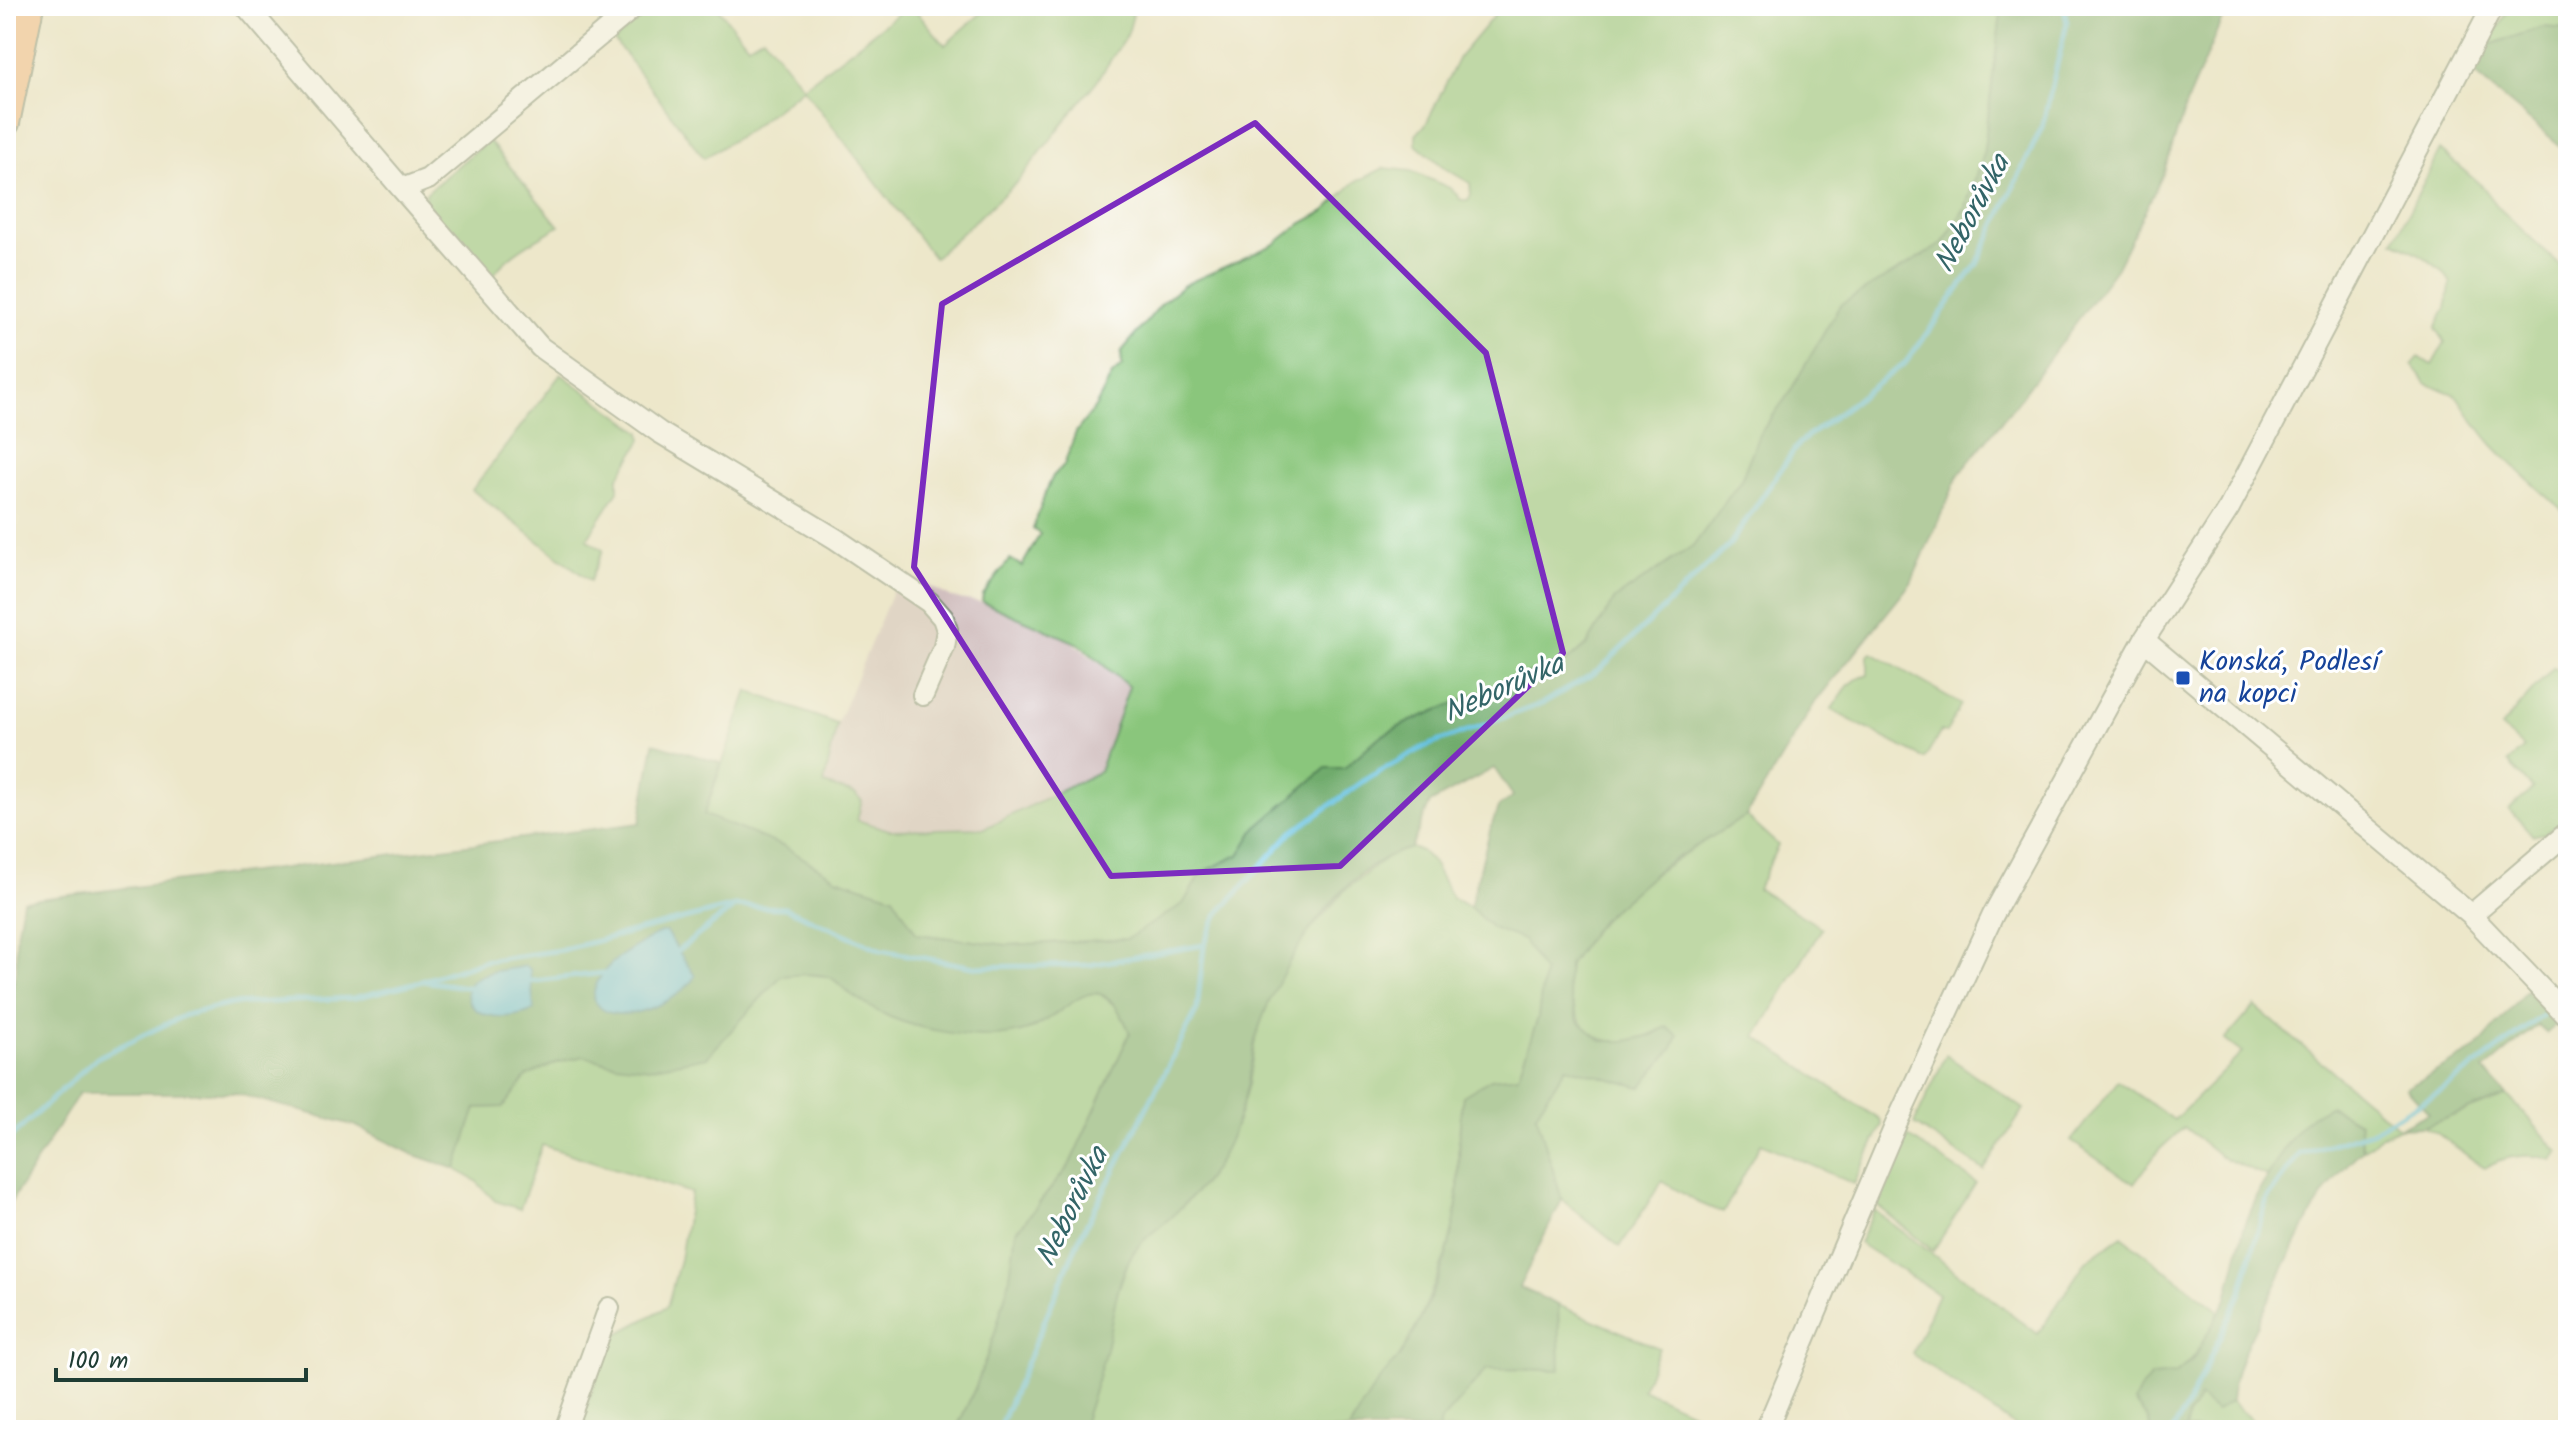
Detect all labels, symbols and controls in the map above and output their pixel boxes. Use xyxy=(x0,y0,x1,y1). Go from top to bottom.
water label: Neborůvka xyxy=(1922,144,2025,282)
water label: Neborůvka xyxy=(1436,640,1574,737)
place label: Konská, Podlesí na kopci xyxy=(2199,640,2383,717)
marker: Konská, Podlesí na kopci xyxy=(2174,669,2192,687)
water label: Neborůvka xyxy=(1023,1137,1124,1275)
scale bar xyxy=(56,1332,306,1382)
text: 100 m xyxy=(68,1342,128,1381)

